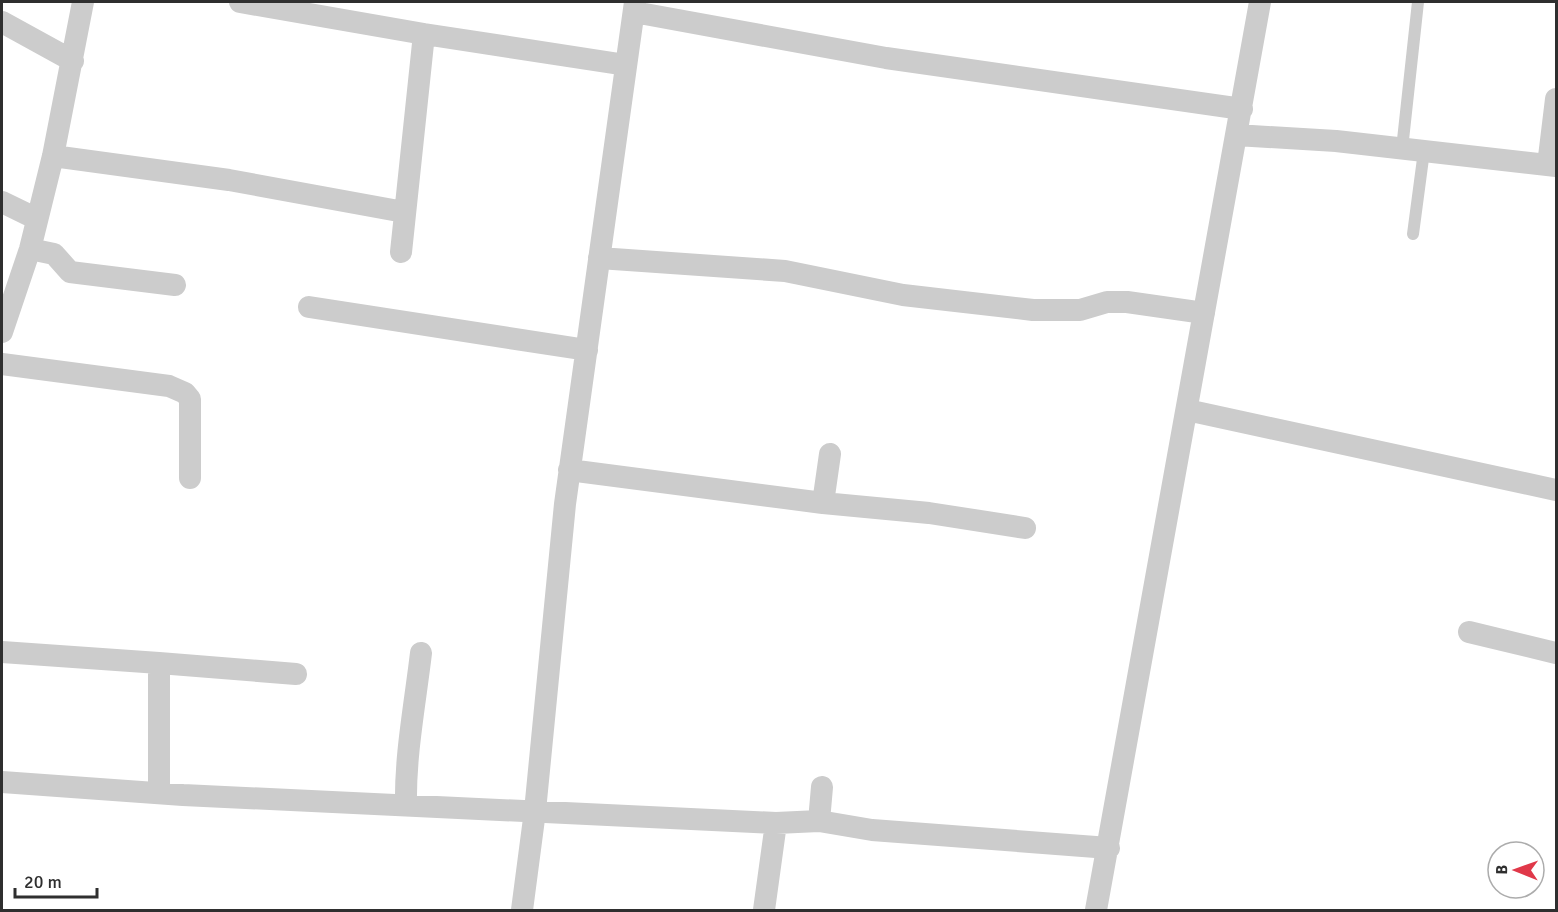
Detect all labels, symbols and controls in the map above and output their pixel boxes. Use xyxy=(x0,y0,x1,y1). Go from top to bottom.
north arrow xyxy=(1486,840,1546,900)
scale bar xyxy=(15,861,98,899)
text: B xyxy=(1492,865,1512,875)
text: 20 m xyxy=(24,871,62,893)

